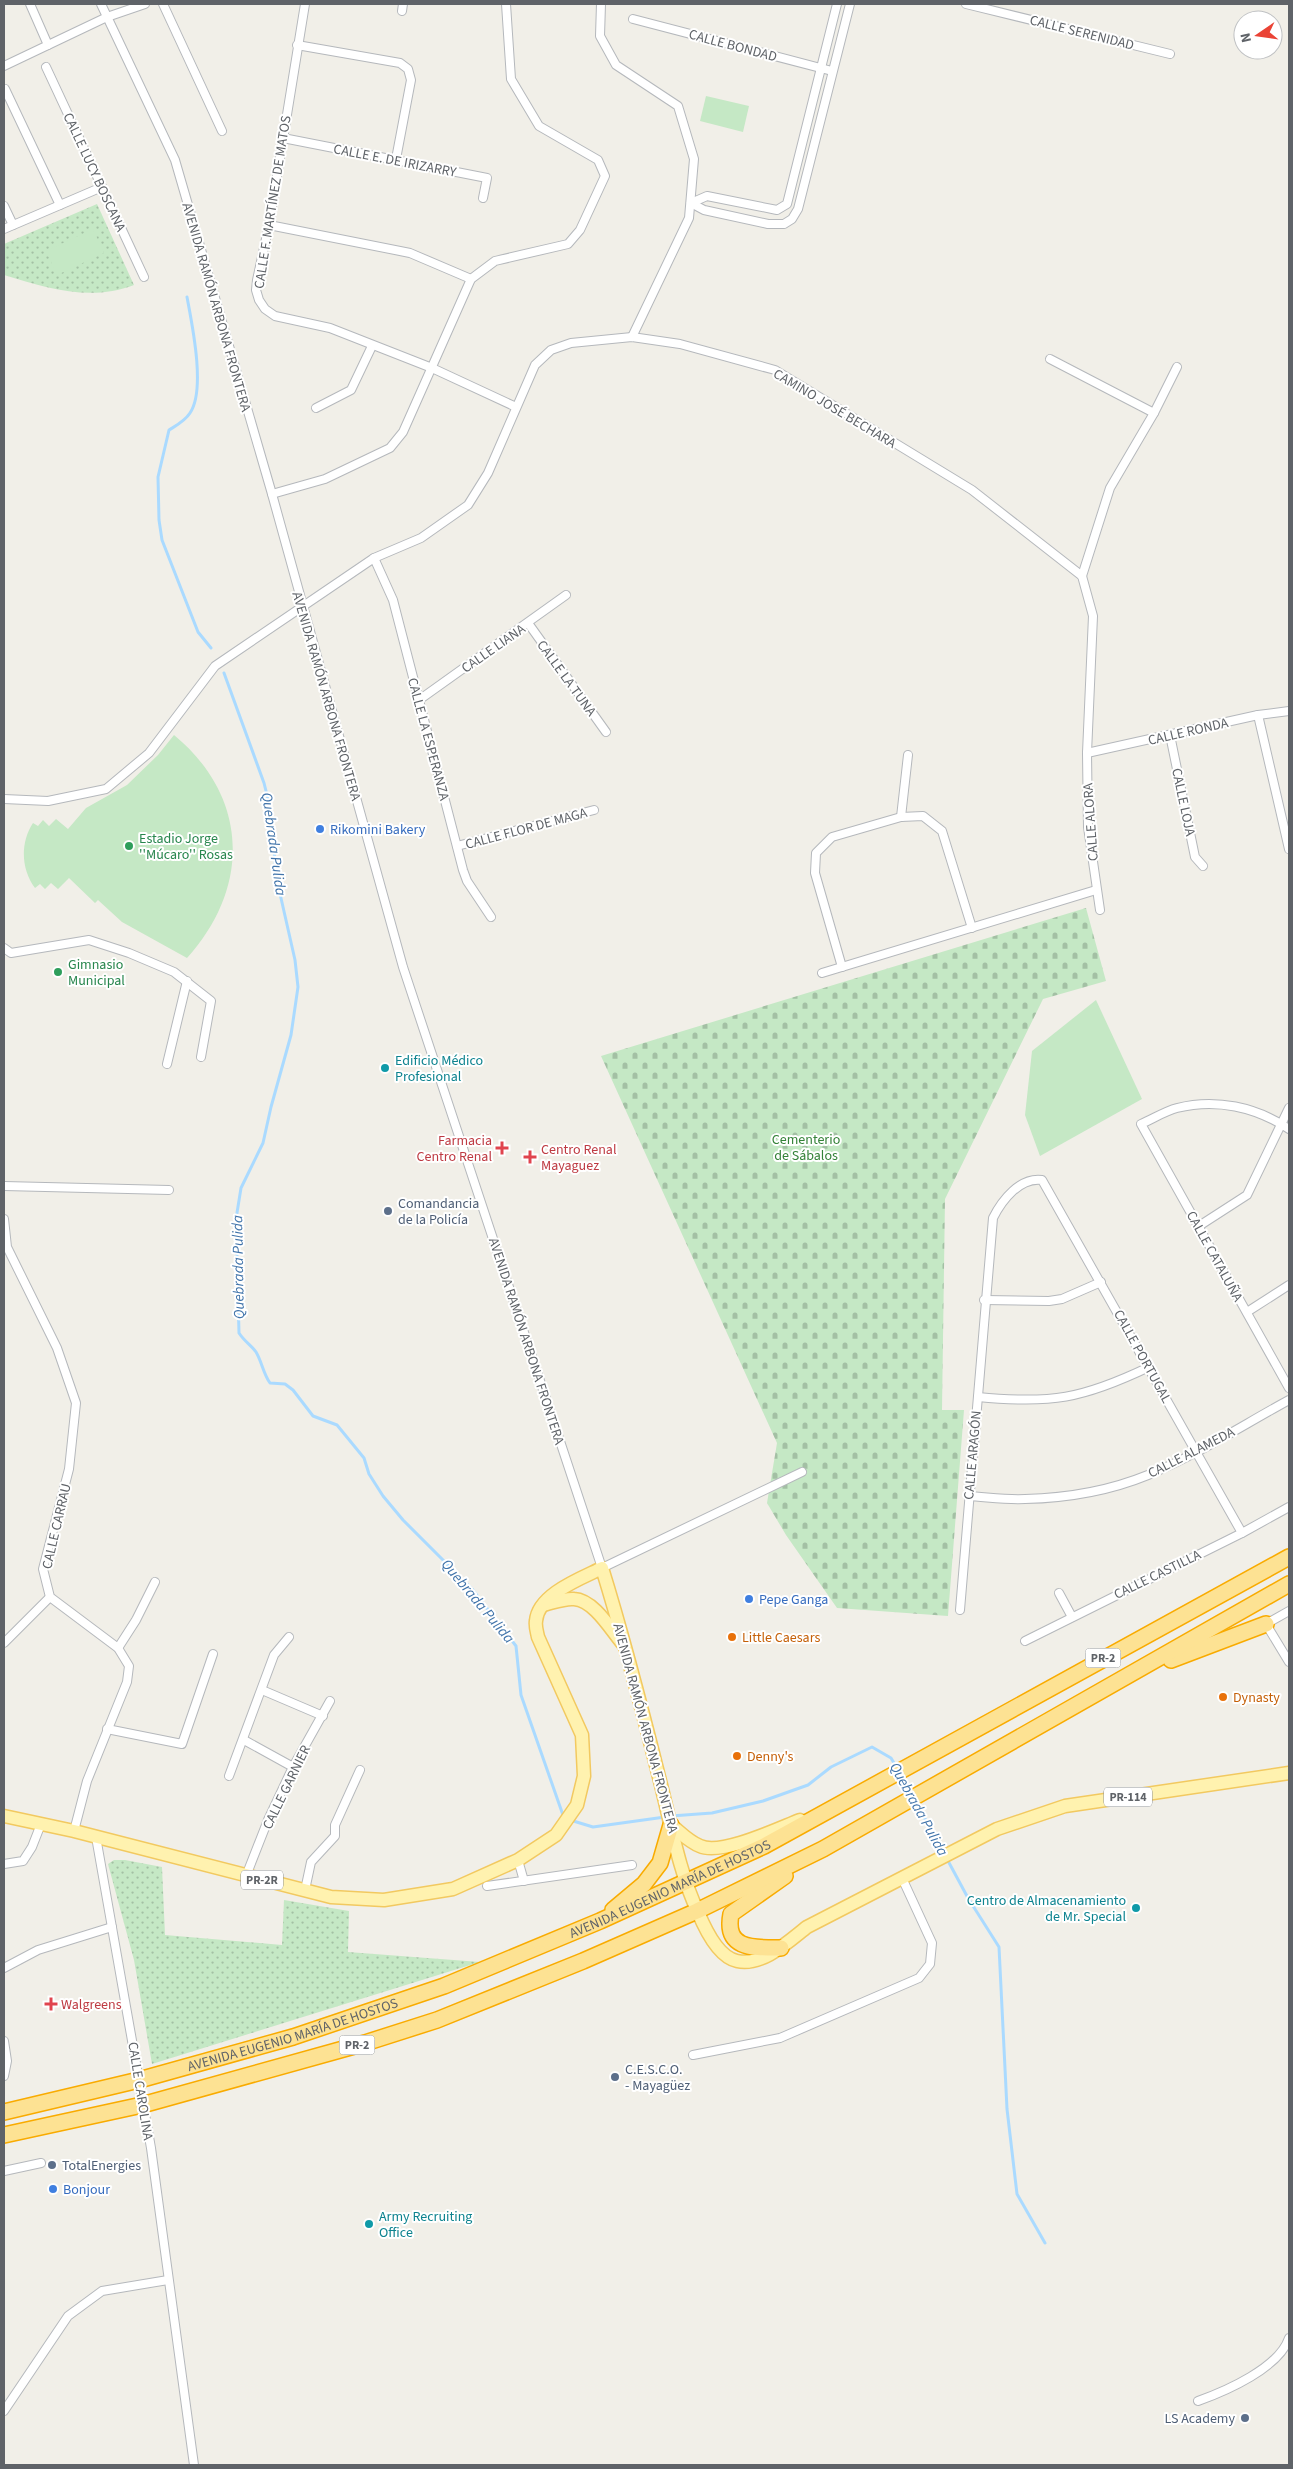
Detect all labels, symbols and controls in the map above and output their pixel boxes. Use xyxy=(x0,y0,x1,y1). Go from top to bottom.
street label: CALLE SERENIDAD xyxy=(1027,10,1136,56)
north arrow xyxy=(1233,10,1283,60)
street label: CALLE BONDAD xyxy=(686,25,779,67)
text: N xyxy=(1236,31,1257,44)
street label: CALLE LUCY BOSCANA xyxy=(58,110,131,236)
street label: CALLE F. MARTÍNEZ DE MATOS xyxy=(249,114,297,290)
street label: CALLE E. DE IRIZARRY xyxy=(332,139,458,183)
street label: AVENIDA RAMÓN ARBONA FRONTERA xyxy=(177,200,256,415)
street label: CAMINO JOSÉ BECHARA xyxy=(769,364,900,454)
street label: AVENIDA RAMÓN ARBONA FRONTERA xyxy=(287,589,366,804)
street label: CALLE LIANA xyxy=(457,619,530,678)
street label: CALLE LA TUNA xyxy=(532,636,601,721)
street label: CALLE LA ESPERANZA xyxy=(402,676,454,803)
street label: CALLE RONDA xyxy=(1146,713,1231,751)
street label: CALLE LOJA xyxy=(1166,766,1200,838)
street label: CALLE ALORA xyxy=(1078,782,1104,862)
water label: Quebrada Pulida xyxy=(256,791,291,897)
street label: CALLE FLOR DE MAGA xyxy=(463,803,590,855)
place label: Rikomini Bakery xyxy=(330,820,426,840)
marker: Rikomini Bakery xyxy=(314,823,326,835)
place label: Estadio Jorge ''Múcaro'' Rosas xyxy=(139,829,233,865)
marker: Estadio Jorge ''Múcaro'' Rosas xyxy=(123,840,135,852)
place label: Gimnasio Municipal xyxy=(68,955,125,991)
marker: Gimnasio Municipal xyxy=(52,966,64,978)
place label: Edificio Médico Profesional xyxy=(395,1051,483,1087)
marker: Edificio Médico Profesional xyxy=(379,1062,391,1074)
park label: Cementerio de Sábalos xyxy=(772,1130,840,1166)
place label: Farmacia Centro Renal xyxy=(417,1131,492,1167)
place label: Centro Renal Mayaguez xyxy=(541,1140,617,1176)
marker: Farmacia Centro Renal xyxy=(496,1142,508,1154)
marker: Centro Renal Mayaguez xyxy=(523,1150,537,1164)
place label: Comandancia de la Policía xyxy=(398,1194,479,1230)
marker: Comandancia de la Policía xyxy=(382,1205,394,1217)
street label: CALLE CATALUÑA xyxy=(1181,1208,1248,1306)
water label: Quebrada Pulida xyxy=(227,1215,250,1319)
street label: AVENIDA RAMÓN ARBONA FRONTERA xyxy=(483,1235,569,1448)
street label: CALLE PORTUGAL xyxy=(1108,1306,1176,1407)
street label: CALLE ARAGÓN xyxy=(959,1410,987,1500)
street label: CALLE ALAMEDA xyxy=(1145,1422,1239,1483)
street label: CALLE CARRAU xyxy=(37,1481,77,1571)
street label: CALLE CASTILLA xyxy=(1111,1545,1205,1605)
water label: Quebrada Pulida xyxy=(436,1555,519,1648)
place label: Pepe Ganga xyxy=(759,1590,828,1610)
marker: Pepe Ganga xyxy=(743,1593,755,1605)
street label: AVENIDA RAMÓN ARBONA FRONTERA xyxy=(607,1621,683,1836)
place label: Little Caesars xyxy=(742,1628,820,1648)
marker: Little Caesars xyxy=(726,1631,738,1643)
road number: PR-2 xyxy=(1086,1649,1120,1668)
place label: Dynasty xyxy=(1233,1688,1280,1708)
marker: Dynasty xyxy=(1217,1691,1229,1703)
street label: CALLE GARNIER xyxy=(258,1742,316,1833)
place label: Denny's xyxy=(747,1747,794,1767)
marker: Denny's xyxy=(731,1750,743,1762)
water label: Quebrada Pulida xyxy=(884,1759,953,1860)
road number: PR-114 xyxy=(1104,1788,1152,1806)
street label: AVENIDA EUGENIO MARÍA DE HOSTOS xyxy=(566,1835,775,1944)
road number: PR-2R xyxy=(241,1870,283,1890)
place label: Centro de Almacenamiento de Mr. Special xyxy=(967,1891,1126,1927)
marker: Centro de Almacenamiento de Mr. Special xyxy=(1130,1902,1142,1914)
street label: AVENIDA EUGENIO MARÍA DE HOSTOS xyxy=(185,1993,401,2077)
place label: Walgreens xyxy=(61,1995,122,2015)
marker: Walgreens xyxy=(45,1998,57,2010)
road number: PR-2 xyxy=(340,2036,374,2054)
street label: CALLE CAROLINA xyxy=(122,2041,158,2142)
place label: C.E.S.C.O. - Mayagüez xyxy=(625,2060,690,2096)
marker: C.E.S.C.O. - Mayagüez xyxy=(609,2071,621,2083)
place label: TotalEnergies xyxy=(62,2156,141,2176)
marker: TotalEnergies xyxy=(46,2159,58,2171)
place label: Bonjour xyxy=(63,2180,110,2200)
marker: Bonjour xyxy=(47,2183,59,2195)
place label: Army Recruiting Office xyxy=(379,2207,472,2243)
marker: Army Recruiting Office xyxy=(363,2218,375,2230)
place label: LS Academy xyxy=(1164,2409,1235,2429)
marker: LS Academy xyxy=(1239,2412,1251,2424)

